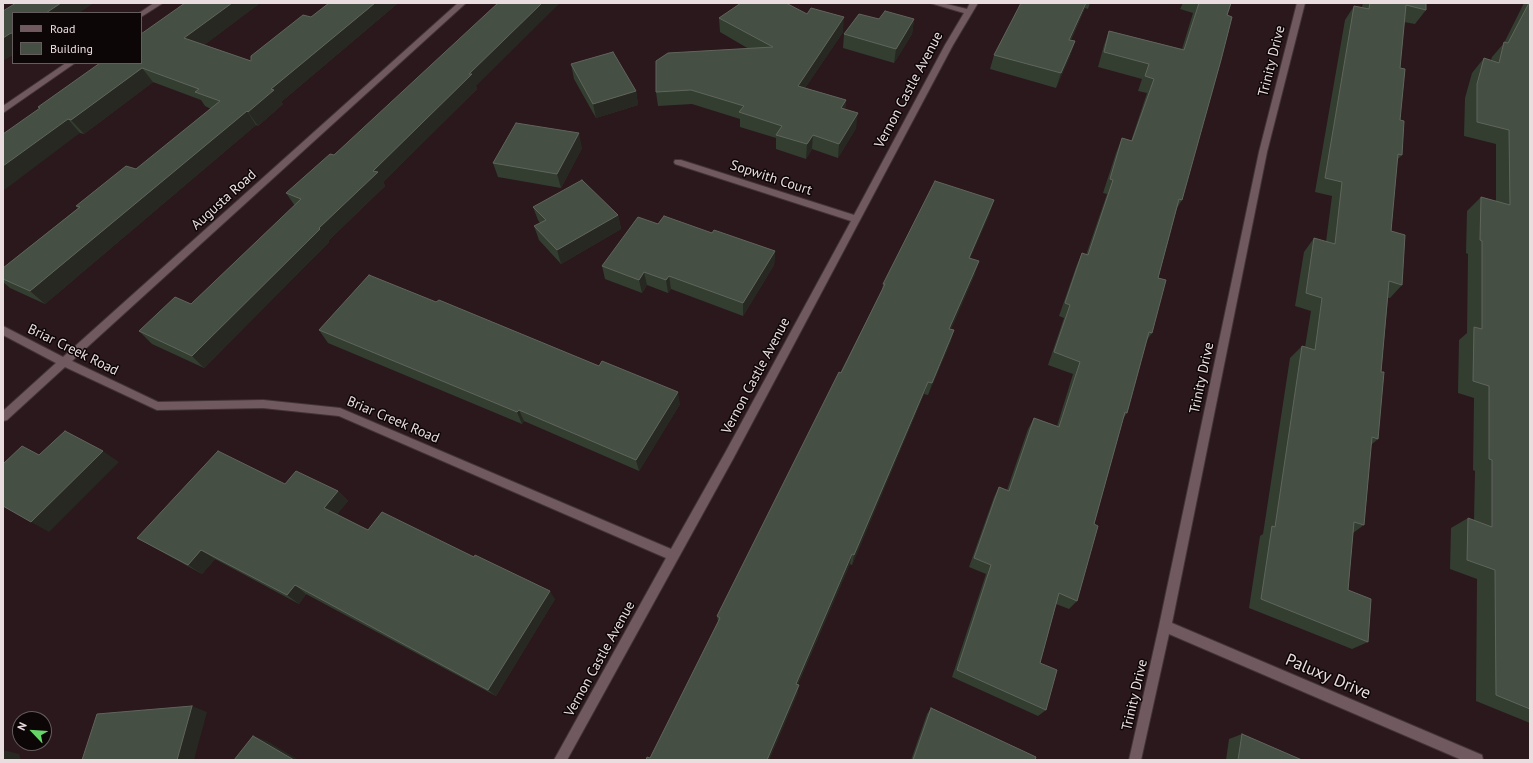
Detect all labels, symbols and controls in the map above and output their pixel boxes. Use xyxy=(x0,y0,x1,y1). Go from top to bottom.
legend xyxy=(12,12,142,64)
text: Road xyxy=(50,21,75,36)
street label: Trinity Drive xyxy=(1255,24,1289,98)
street label: Vernon Castle Avenue xyxy=(871,29,947,151)
text: Building xyxy=(50,41,93,56)
street label: Sopwith Court xyxy=(728,157,814,199)
street label: Augusta Road xyxy=(188,166,260,234)
street label: Vernon Castle Avenue xyxy=(718,315,794,437)
street label: Briar Creek Road xyxy=(25,321,121,379)
street label: Trinity Drive xyxy=(1186,341,1218,415)
street label: Briar Creek Road xyxy=(344,393,442,447)
street label: Vernon Castle Avenue xyxy=(561,598,639,720)
street label: Paluxy Drive xyxy=(1282,650,1374,704)
street label: Trinity Drive xyxy=(1119,658,1151,732)
north arrow xyxy=(12,711,52,751)
text: N xyxy=(14,720,30,733)

